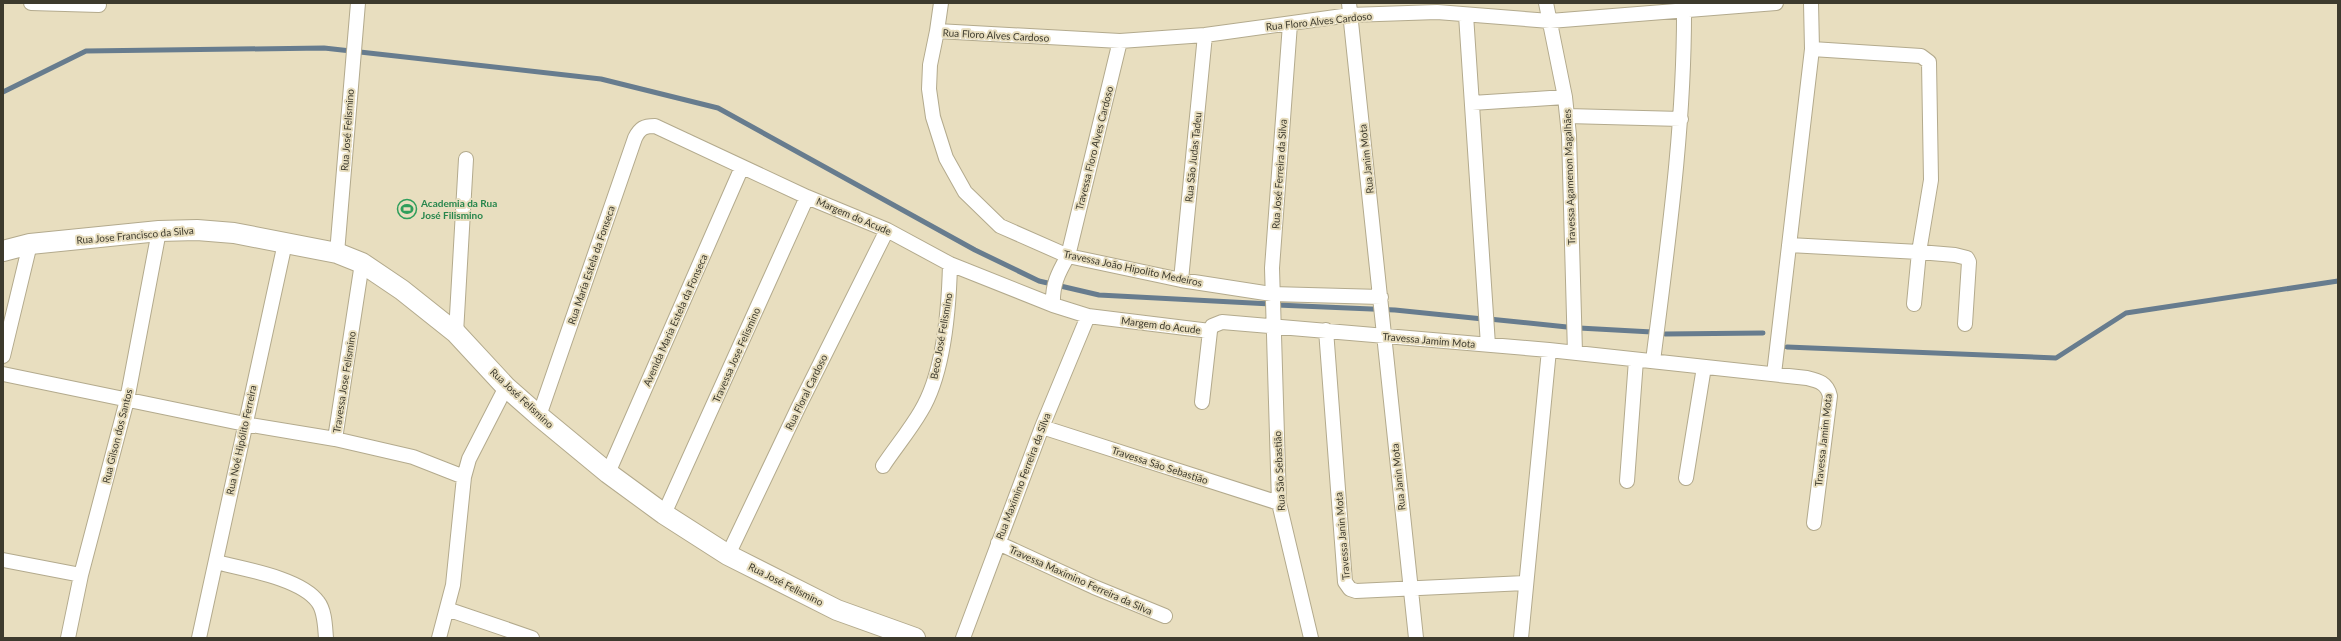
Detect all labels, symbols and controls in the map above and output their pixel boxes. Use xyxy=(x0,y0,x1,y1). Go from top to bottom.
street label: Rua Floro Alves Cardoso xyxy=(1265,9,1373,33)
street label: Rua Floro Alves Cardoso xyxy=(942,26,1050,44)
street label: Travessa Floro Alves Cardoso xyxy=(1073,84,1115,211)
street label: Rua José Felismino xyxy=(338,88,356,171)
street label: Travessa Agamenon Magalhães xyxy=(1561,109,1577,245)
street label: Rua São Judas Tadeu xyxy=(1182,111,1204,203)
street label: Rua José Ferreira da Silva xyxy=(1269,118,1289,229)
street label: Rua Janim Mota xyxy=(1356,124,1376,194)
street label: Margem do Acude xyxy=(815,195,893,237)
place label: Academia da Rua José Filismino xyxy=(420,197,497,221)
sports icon: Academia da Rua José Filismino xyxy=(396,198,418,220)
street label: Rua Maria Estela da Fonseca xyxy=(565,204,617,326)
street label: Rua Jose Francisco da Silva xyxy=(76,224,194,246)
street label: Travessa João Hipolito Medeiros xyxy=(1063,247,1203,289)
street label: Avenida Maria Estela da Fonseca xyxy=(640,252,710,388)
street label: Beco José Felismino xyxy=(927,291,955,380)
street label: Travessa Jose Felismino xyxy=(710,305,763,404)
street label: Margem do Acude xyxy=(1120,314,1202,336)
street label: Travessa Jose Felismino xyxy=(330,330,358,434)
street label: Travessa Jamim Mota xyxy=(1382,330,1476,350)
street label: Rua Floral Cardoso xyxy=(783,352,830,432)
street label: Rua José Felismino xyxy=(488,366,556,431)
street label: Rua Noé Hipólito Ferreira xyxy=(224,384,258,496)
street label: Rua Gilson dos Santos xyxy=(99,388,135,484)
street label: Travessa Jamim Mota xyxy=(1812,393,1834,487)
street label: Rua Maximino Ferreira da Silva xyxy=(993,411,1053,541)
street label: Rua São Sebastião xyxy=(1271,430,1287,511)
street label: Rua Janin Mota xyxy=(1389,443,1407,511)
street label: Travessa São Sebastião xyxy=(1110,444,1210,486)
street label: Travessa Janin Mota xyxy=(1332,492,1352,580)
street label: Travessa Maximino Ferreira da Silva xyxy=(1008,543,1154,617)
street label: Rua José Felismino xyxy=(747,560,826,608)

